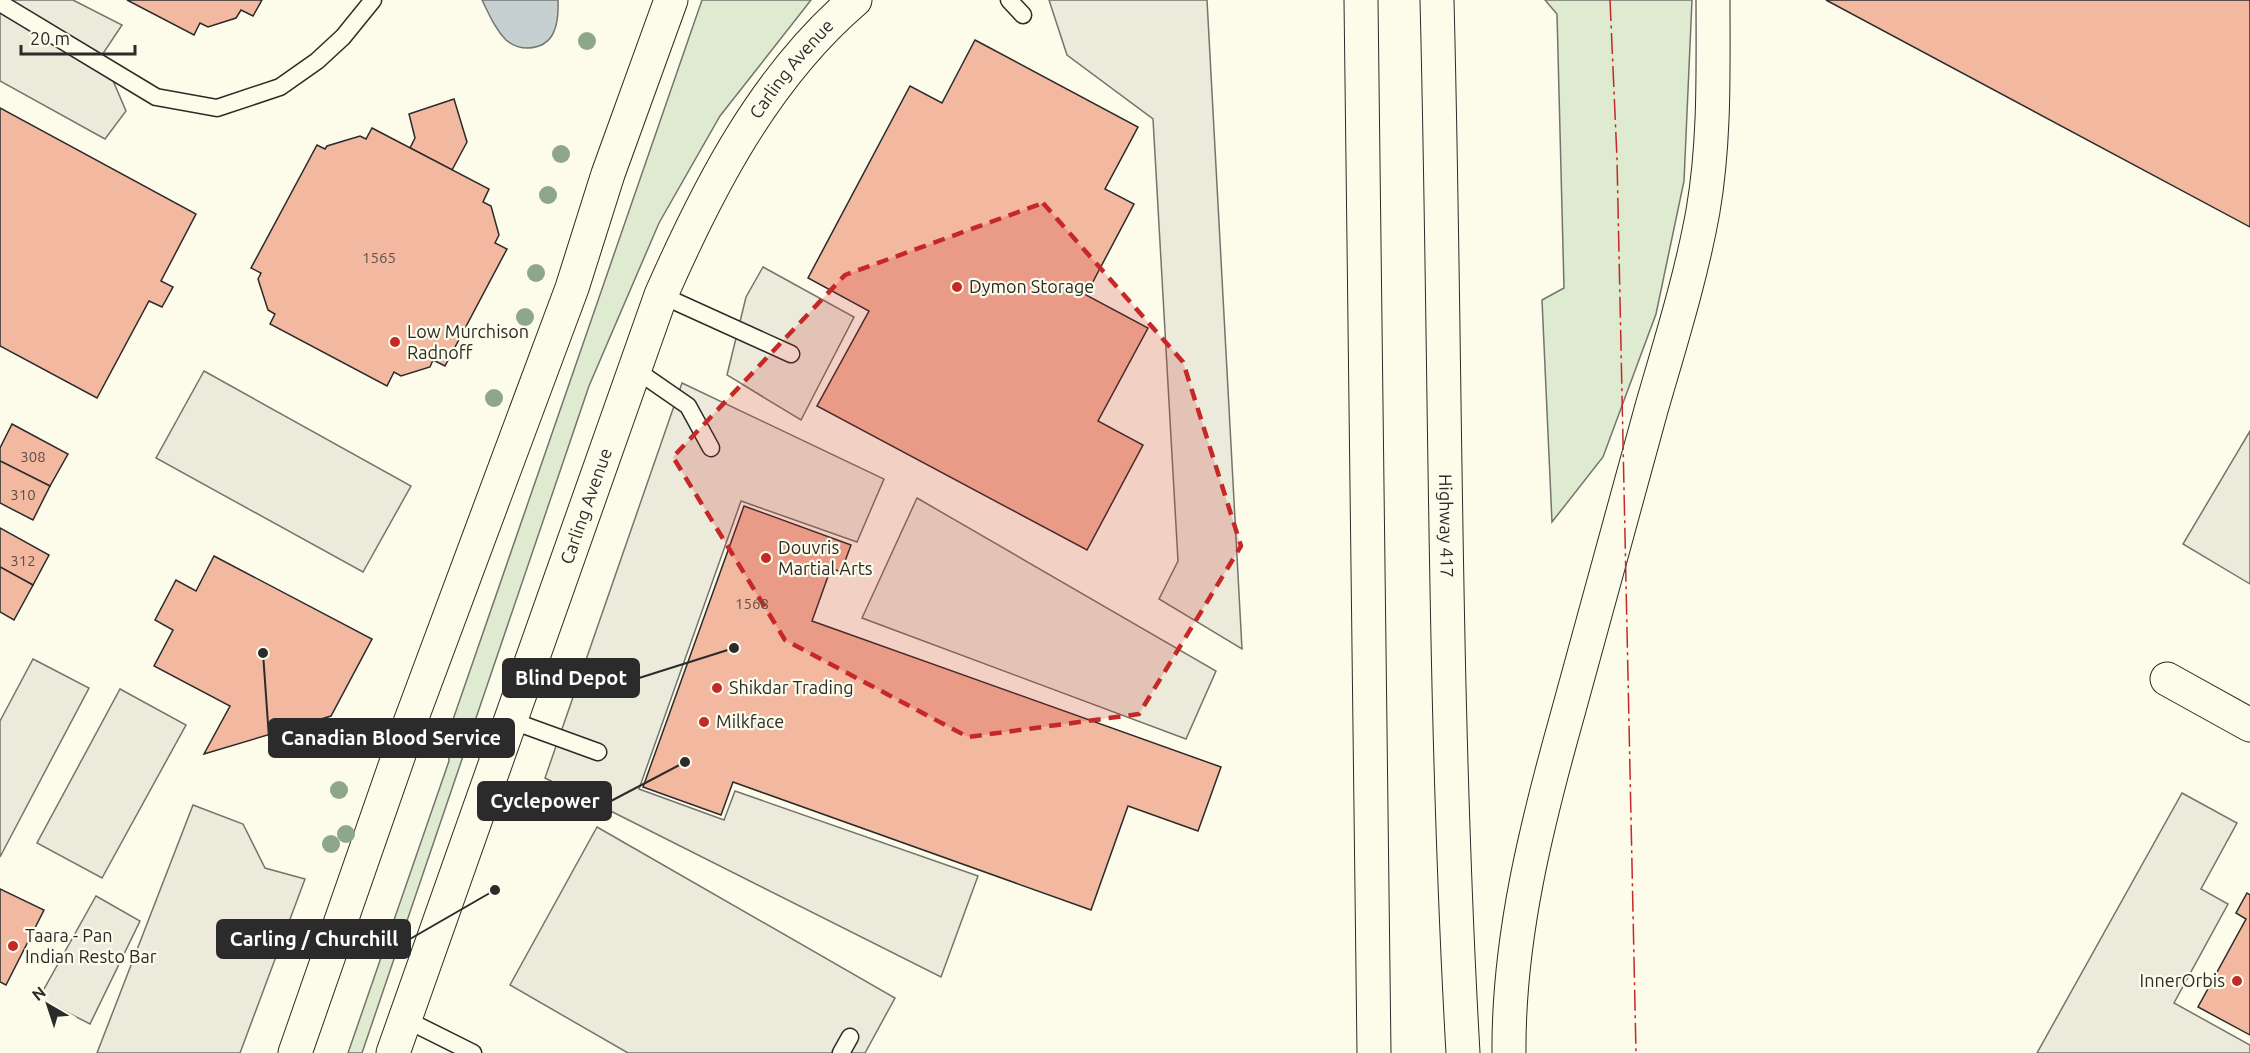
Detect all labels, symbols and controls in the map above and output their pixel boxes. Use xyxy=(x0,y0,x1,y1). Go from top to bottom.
street label: Carling Avenue xyxy=(745,15,837,122)
scale bar xyxy=(21,18,135,56)
text: 20 m xyxy=(30,28,70,48)
house number: 1565 xyxy=(362,249,396,266)
place label: Dymon Storage xyxy=(969,276,1094,296)
marker: Dymon Storage xyxy=(950,280,964,294)
place label: Low Murchison Radnoff xyxy=(407,321,529,362)
marker: Low Murchison Radnoff xyxy=(388,335,402,349)
street label: Carling Avenue xyxy=(556,445,615,567)
house number: 308 xyxy=(20,448,46,465)
street label: Highway 417 xyxy=(1436,474,1458,578)
house number: 310 xyxy=(10,486,36,503)
place label: Douvris Martial Arts xyxy=(778,537,873,578)
marker: Douvris Martial Arts xyxy=(759,551,773,565)
house number: 312 xyxy=(10,552,36,569)
house number: 1568 xyxy=(735,595,769,612)
callout: Blind Depot xyxy=(503,659,639,697)
text: Blind Depot xyxy=(515,666,627,689)
place label: Shikdar Trading xyxy=(729,677,854,697)
marker: Shikdar Trading xyxy=(710,681,724,695)
place label: Milkface xyxy=(716,711,784,731)
marker: Milkface xyxy=(697,715,711,729)
callout: Canadian Blood Service xyxy=(269,719,514,757)
text: Canadian Blood Service xyxy=(281,726,501,749)
callout: Cyclepower xyxy=(478,782,611,820)
text: Cyclepower xyxy=(490,789,601,812)
callout: Carling / Churchill xyxy=(217,920,410,958)
place label: Taara - Pan Indian Resto Bar xyxy=(25,925,157,966)
text: Carling / Churchill xyxy=(230,927,398,950)
marker: Taara - Pan Indian Resto Bar xyxy=(6,939,20,953)
place label: InnerOrbis xyxy=(2140,970,2225,990)
marker: InnerOrbis xyxy=(2230,974,2244,988)
north arrow xyxy=(18,975,78,1035)
text: N xyxy=(28,983,49,1004)

